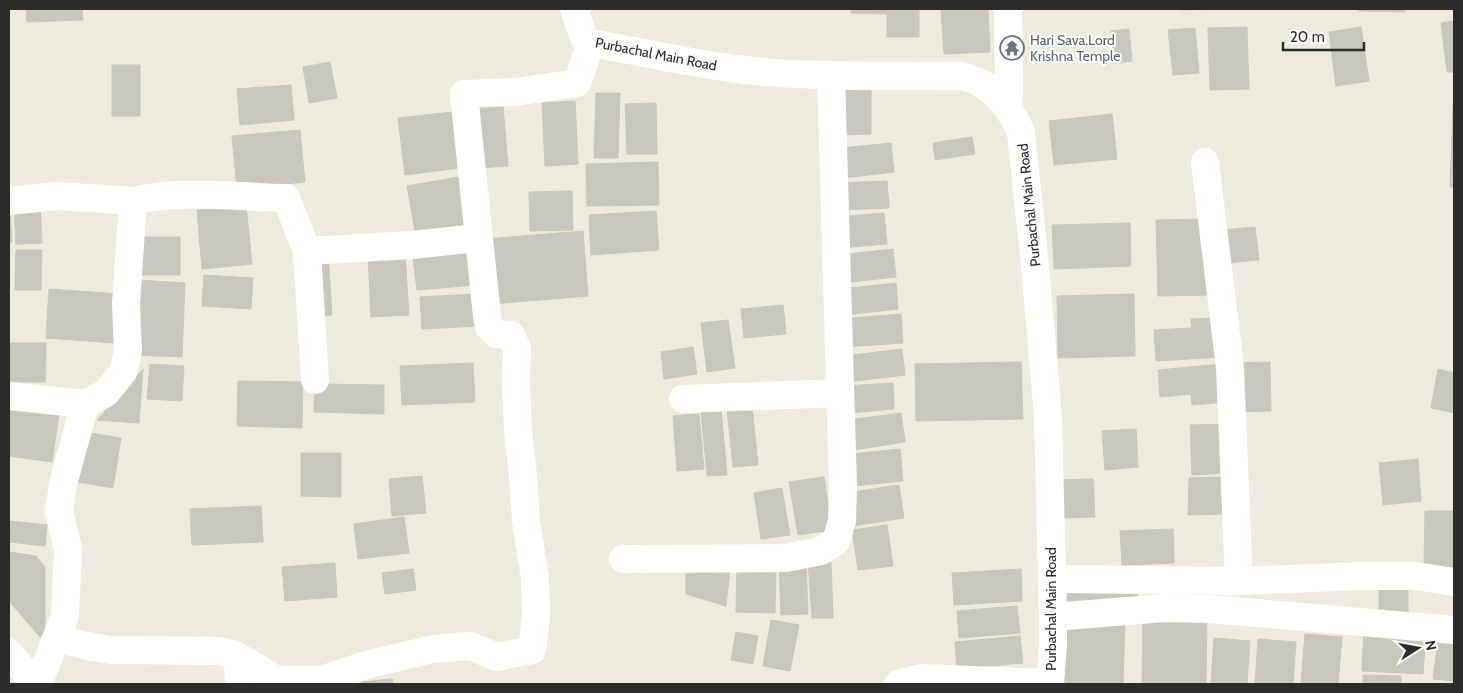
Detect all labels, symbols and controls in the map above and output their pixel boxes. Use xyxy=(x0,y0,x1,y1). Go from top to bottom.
scale bar xyxy=(1283,20,1364,52)
text: 20 m xyxy=(1290,28,1325,46)
place label: Hari Sava.Lord Krishna Temple xyxy=(1030,31,1120,65)
street label: Purbachal Main Road xyxy=(594,33,718,75)
temple icon: Hari Sava.Lord Krishna Temple xyxy=(999,35,1025,61)
street label: Purbachal Main Road xyxy=(1014,143,1044,267)
street label: Purbachal Main Road xyxy=(1042,547,1060,671)
north arrow xyxy=(1393,623,1443,673)
text: N xyxy=(1421,639,1441,652)

